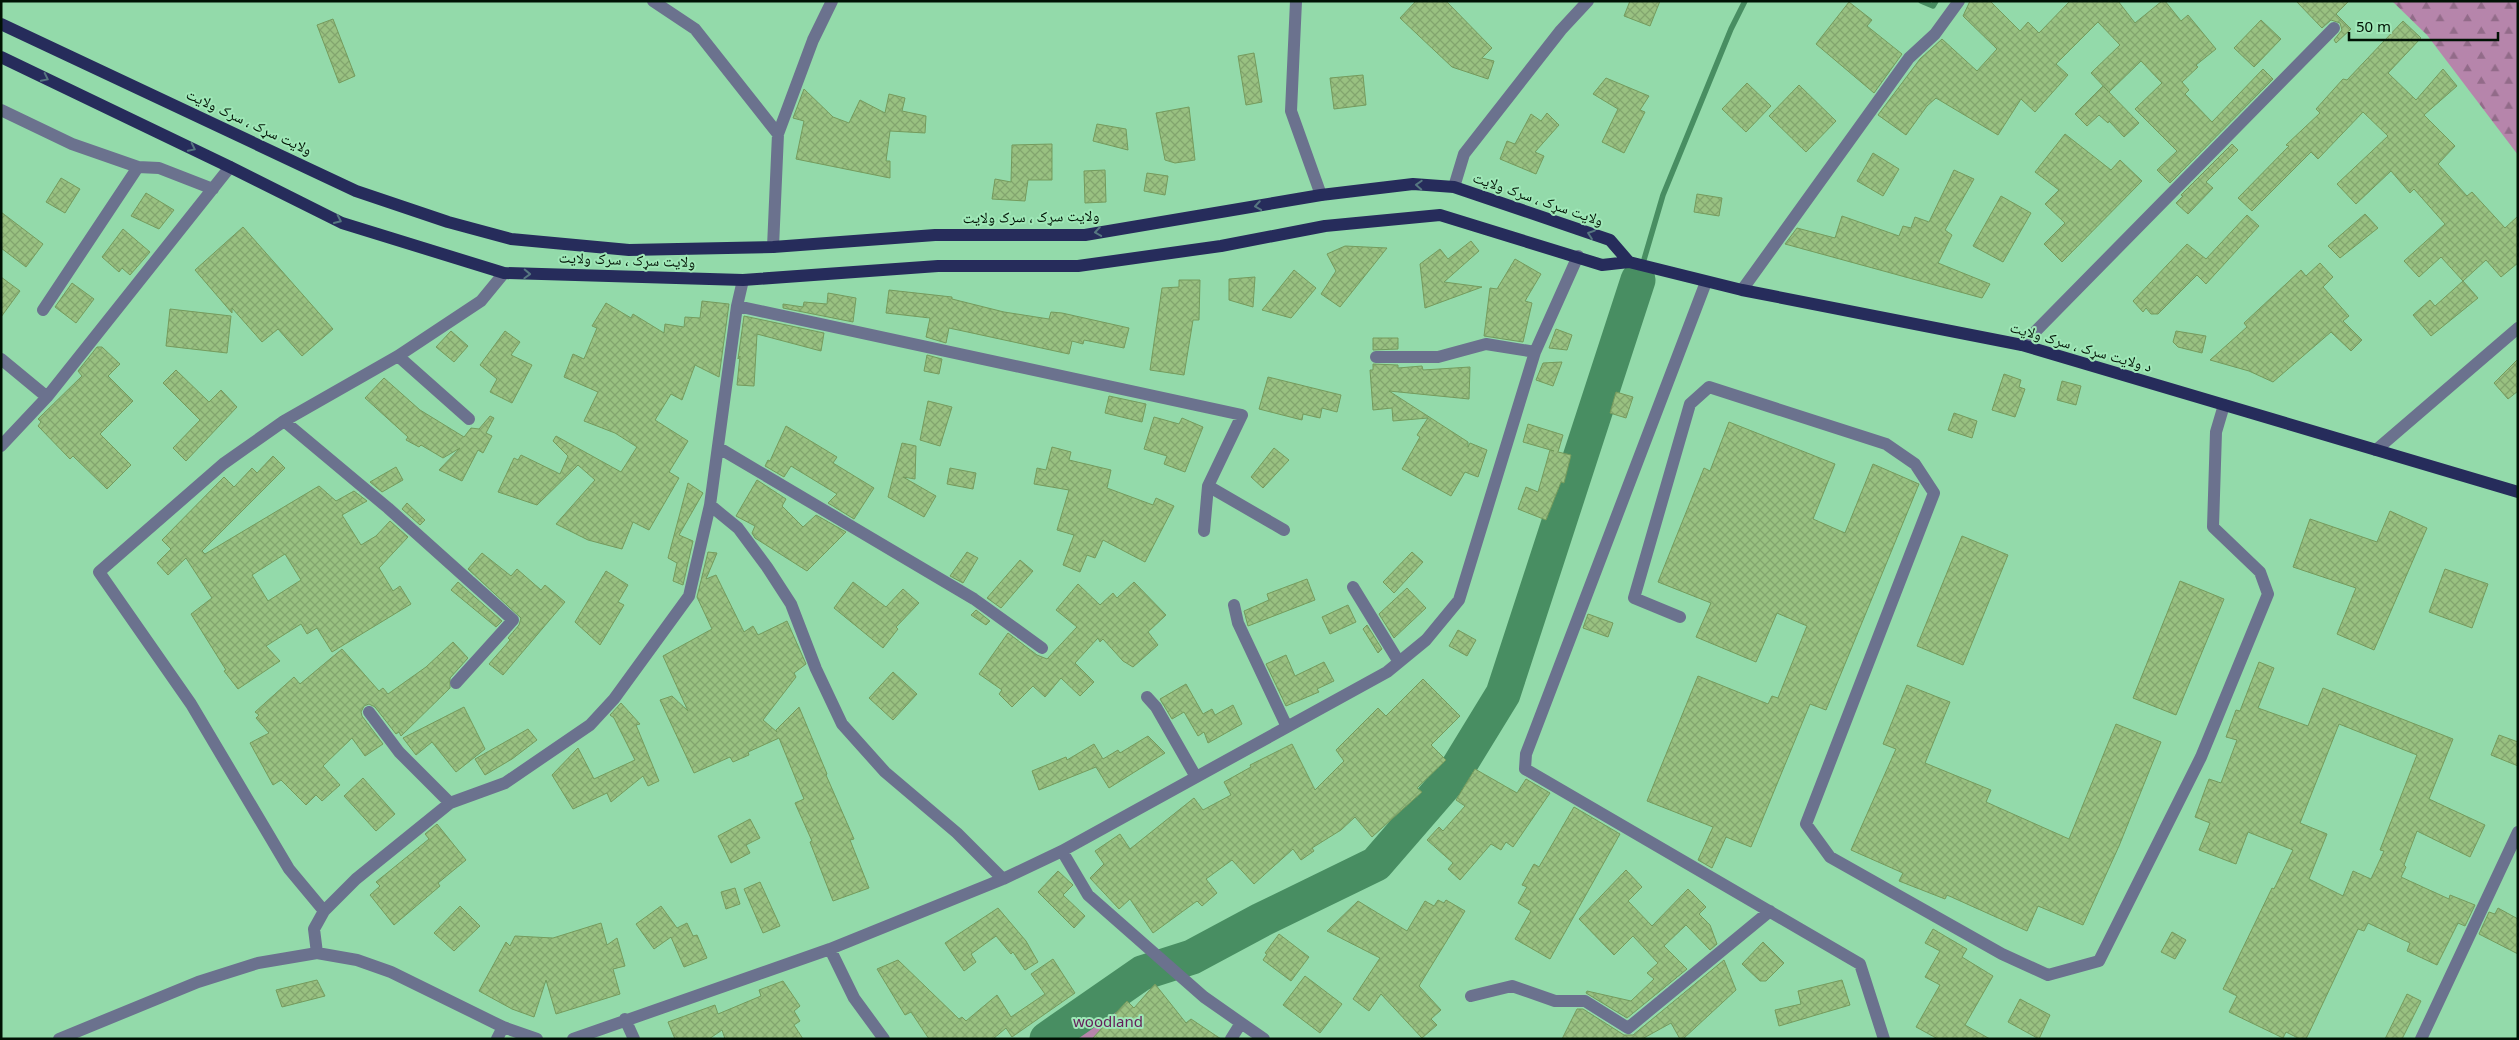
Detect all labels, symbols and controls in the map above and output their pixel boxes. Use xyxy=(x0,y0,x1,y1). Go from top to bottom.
scale bar xyxy=(2349,10,2498,42)
text: 50 m xyxy=(2356,16,2391,36)
one-way arrow xyxy=(40,72,49,83)
street label: ولایت سړک ، سرک ولایت xyxy=(183,83,316,159)
one-way arrow xyxy=(187,142,196,153)
street label: ولایت سړک ، سرک ولایت xyxy=(1470,166,1606,230)
one-way arrow xyxy=(1415,179,1423,190)
one-way arrow xyxy=(1254,200,1262,210)
street label: ولایت سړک ، سرک ولایت xyxy=(962,205,1099,227)
one-way arrow xyxy=(332,214,341,224)
one-way arrow xyxy=(1093,227,1102,237)
one-way arrow xyxy=(1587,230,1596,240)
street label: ولایت سړک ، سرک ولایت xyxy=(558,247,696,271)
one-way arrow xyxy=(523,268,531,279)
street label: د ولایت سړک ، سرک ولایت xyxy=(2008,316,2155,376)
park label: woodland xyxy=(1073,1011,1143,1031)

